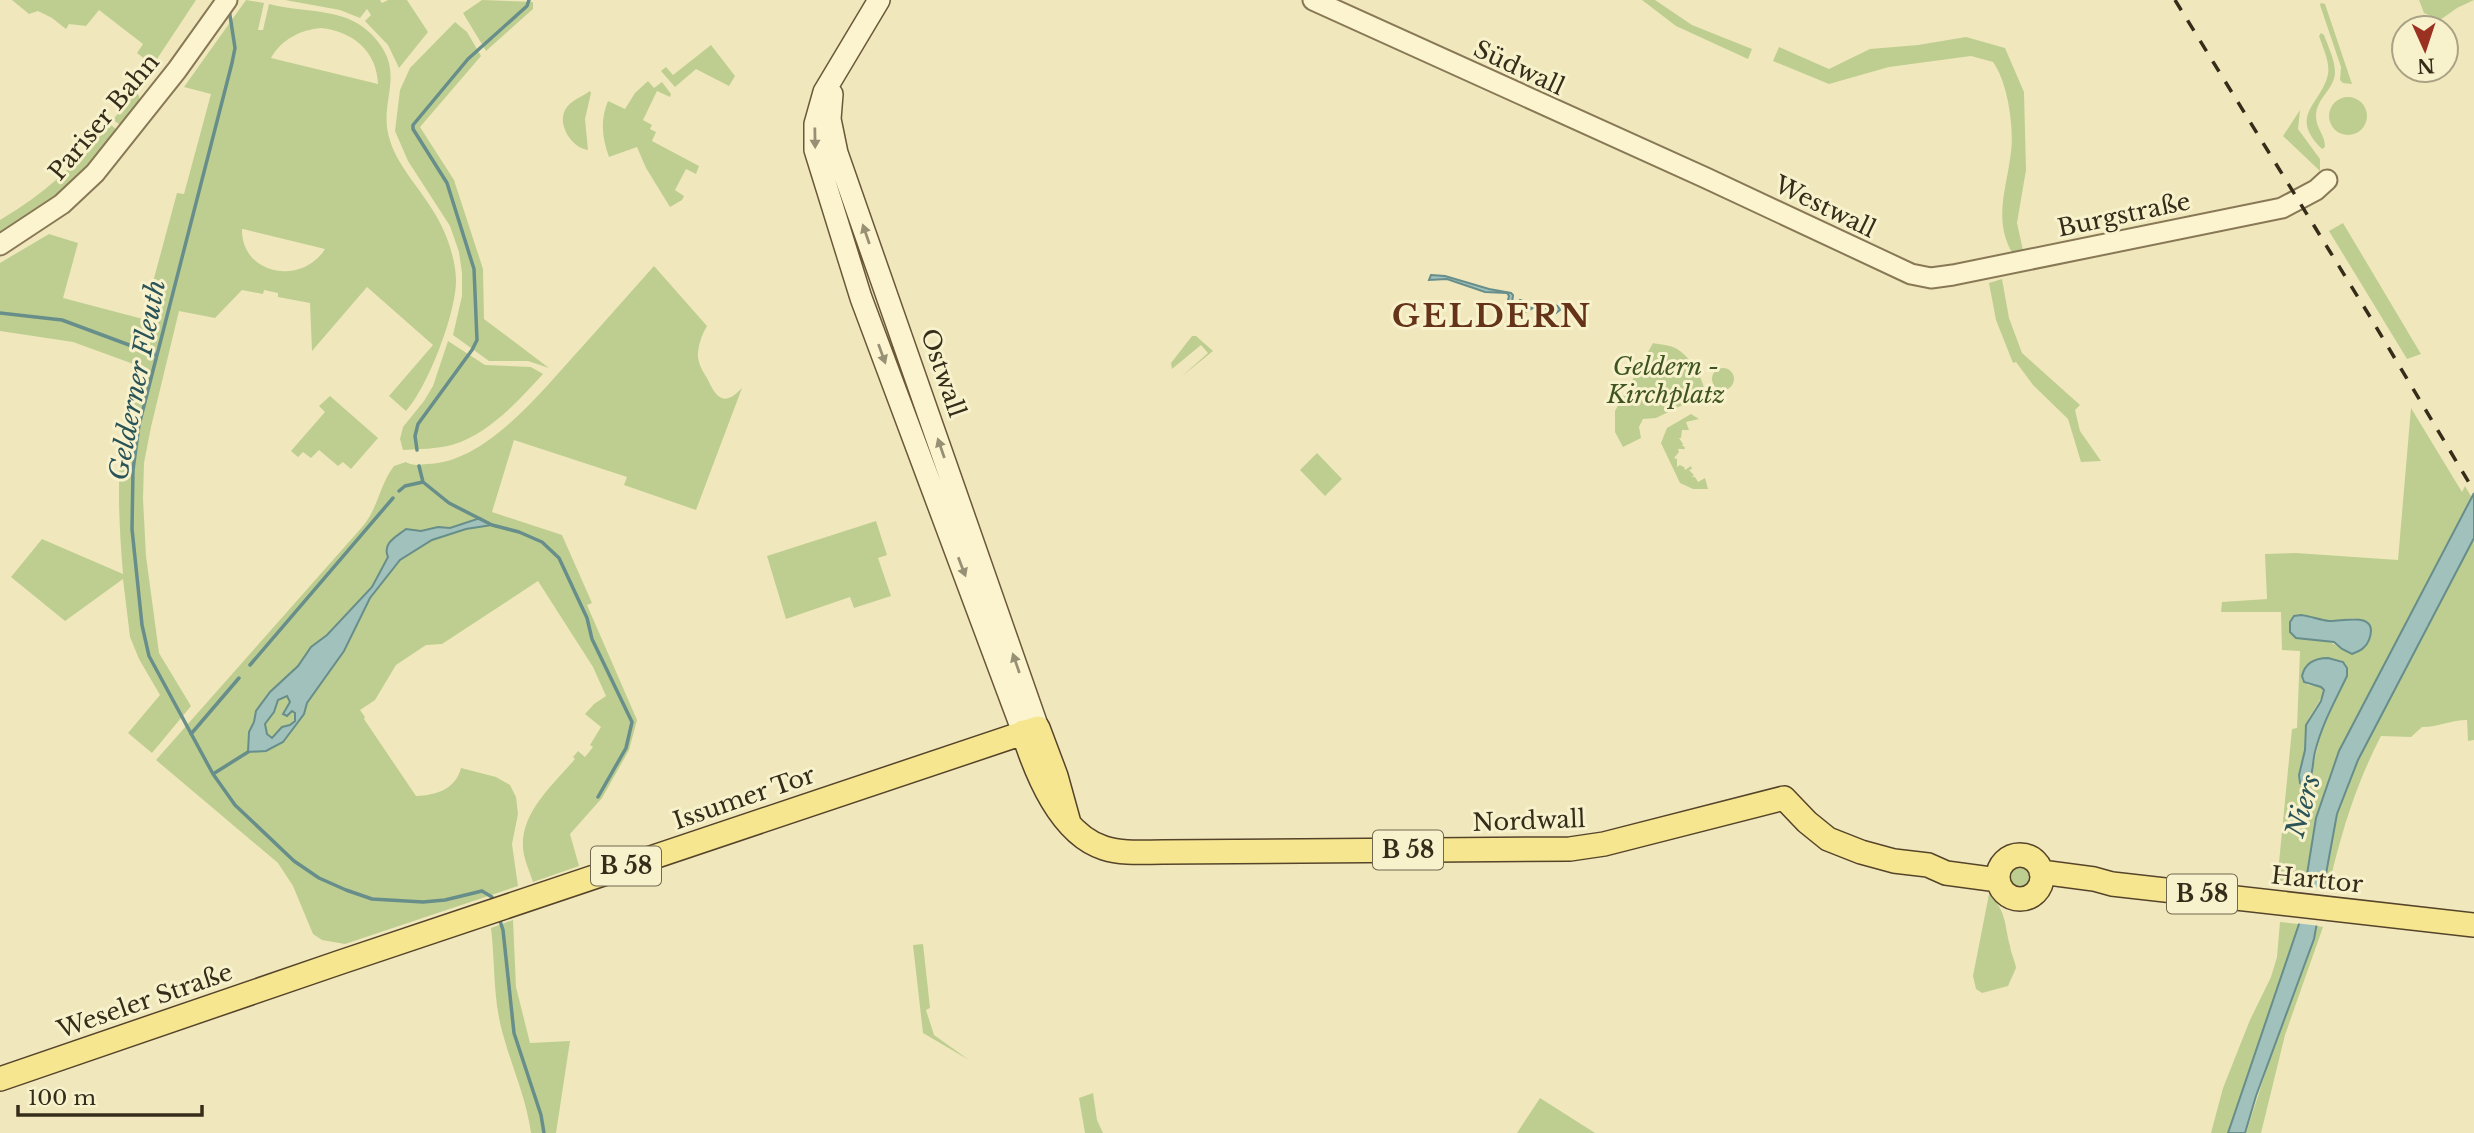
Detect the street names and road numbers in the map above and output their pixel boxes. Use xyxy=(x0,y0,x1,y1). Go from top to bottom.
street label: Südwall xyxy=(1469,34,1569,101)
street label: Pariser Bahn xyxy=(42,48,165,186)
street label: Westwall xyxy=(1769,169,1881,244)
street label: Burgstraße xyxy=(2055,186,2193,243)
street label: Ostwall xyxy=(915,325,972,421)
street label: Issumer Tor xyxy=(669,760,819,835)
street label: Nordwall xyxy=(1472,804,1586,837)
road number: B 58 xyxy=(1373,830,1443,870)
road number: B 58 xyxy=(591,846,661,886)
street label: Harttor xyxy=(2270,860,2365,899)
road number: B 58 xyxy=(2167,874,2237,914)
street label: Weseler Straße xyxy=(52,957,236,1044)

